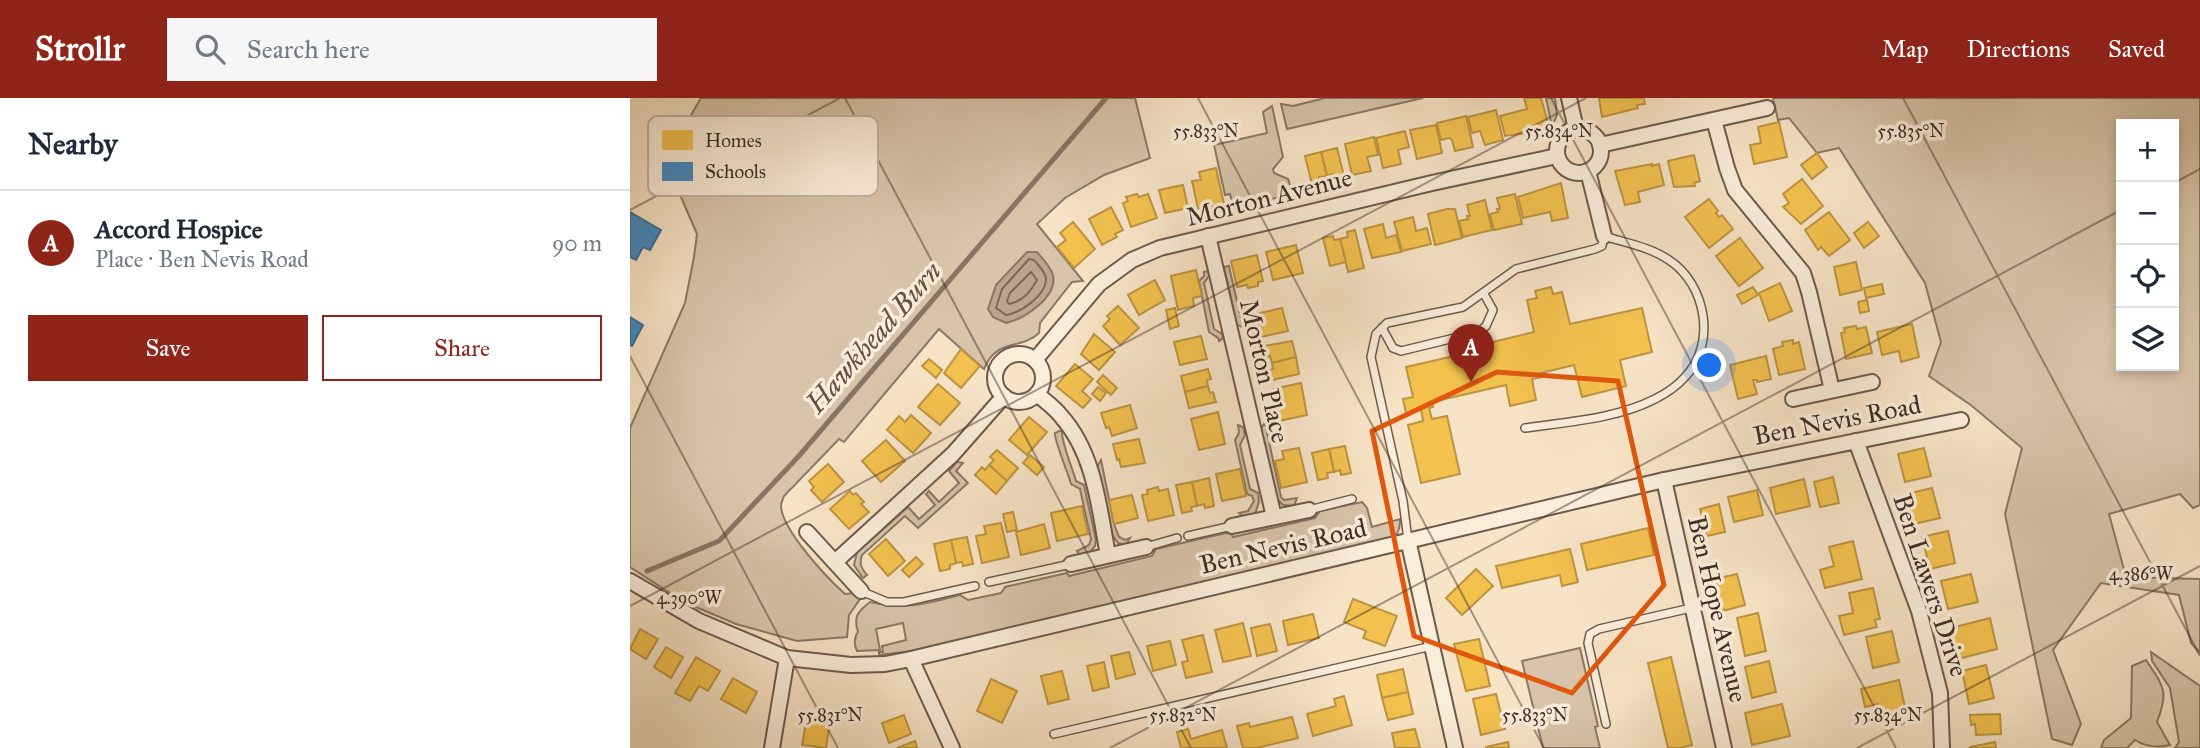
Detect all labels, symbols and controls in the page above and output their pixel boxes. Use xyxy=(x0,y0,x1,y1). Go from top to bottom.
search box xyxy=(167,18,657,81)
text: Strollr xyxy=(35,29,125,69)
icon: search xyxy=(191,30,229,68)
text: Search here xyxy=(247,33,370,65)
text: Map xyxy=(1882,34,1929,64)
text: Directions xyxy=(1967,34,2070,64)
text: Saved xyxy=(2108,34,2165,64)
legend xyxy=(648,116,878,196)
map controls xyxy=(2116,119,2179,371)
button: + xyxy=(2116,119,2179,182)
text: 55.833°N xyxy=(1173,120,1239,142)
text: 55.834°N xyxy=(1525,120,1593,142)
text: 55.835°N xyxy=(1878,120,1944,142)
text: Nearby xyxy=(28,126,118,162)
text: Homes xyxy=(705,129,762,152)
text: Schools xyxy=(705,160,766,183)
street label: Morton Avenue xyxy=(1183,161,1355,233)
button: − xyxy=(2116,182,2179,245)
text: Accord Hospice xyxy=(95,213,263,245)
text: A xyxy=(43,229,59,257)
text: 90 m xyxy=(552,229,602,257)
text: Place · Ben Nevis Road xyxy=(95,245,309,273)
button: locate xyxy=(2116,245,2179,308)
water label: Hawkhead Burn xyxy=(797,254,949,421)
street label: Morton Place xyxy=(1233,296,1297,446)
button: layers xyxy=(2116,308,2179,371)
button: Save xyxy=(28,315,308,381)
button: Share xyxy=(322,315,602,381)
pin: A xyxy=(1448,324,1494,382)
your location xyxy=(1692,348,1726,382)
street label: Ben Nevis Road xyxy=(1750,388,1924,452)
street label: Ben Lawers Drive xyxy=(1886,490,1976,681)
street label: Ben Nevis Road xyxy=(1196,511,1370,581)
street label: Ben Hope Avenue xyxy=(1681,513,1755,706)
text: 4.386°W xyxy=(2109,563,2174,585)
text: 4.390°W xyxy=(656,587,722,609)
text: 55.831°N xyxy=(797,704,863,726)
text: 55.832°N xyxy=(1149,704,1217,726)
text: 55.833°N xyxy=(1502,704,1568,726)
text: 55.834°N xyxy=(1854,704,1922,726)

